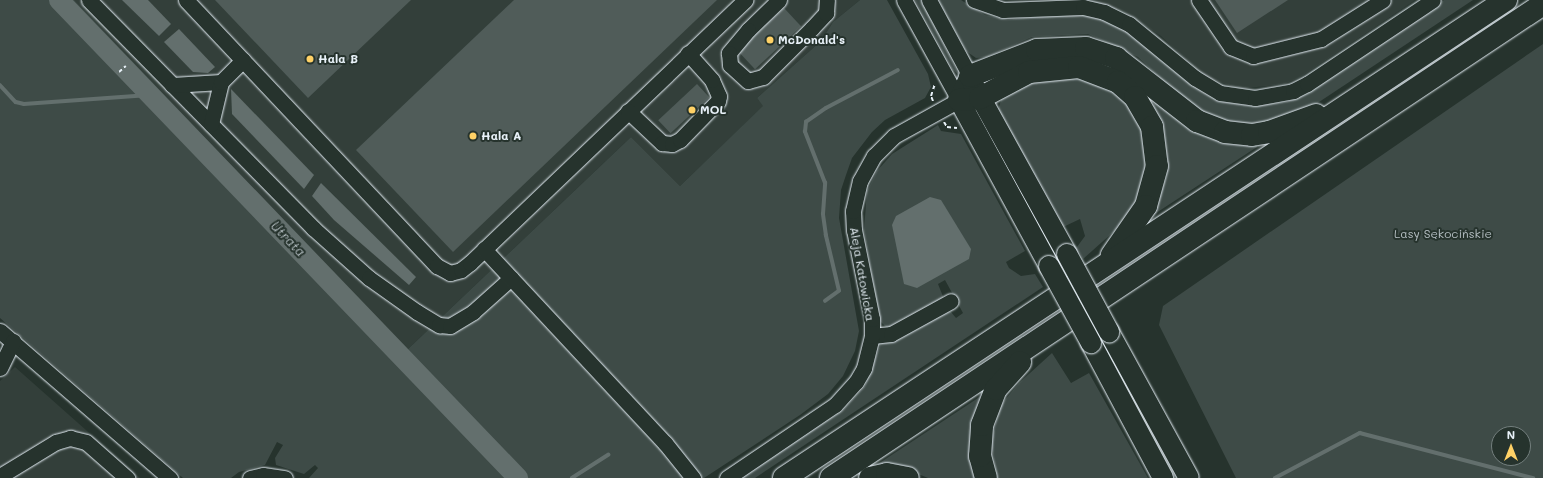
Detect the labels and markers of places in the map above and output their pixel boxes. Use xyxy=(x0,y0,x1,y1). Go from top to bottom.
place label: McDonald's xyxy=(778,33,845,47)
marker: McDonald's xyxy=(765,35,775,45)
place label: Hala B xyxy=(318,52,358,66)
marker: Hala B xyxy=(305,54,315,64)
place label: MOL xyxy=(700,103,726,117)
marker: MOL xyxy=(687,105,697,115)
place label: Hala A xyxy=(481,129,521,143)
marker: Hala A xyxy=(468,131,478,141)

